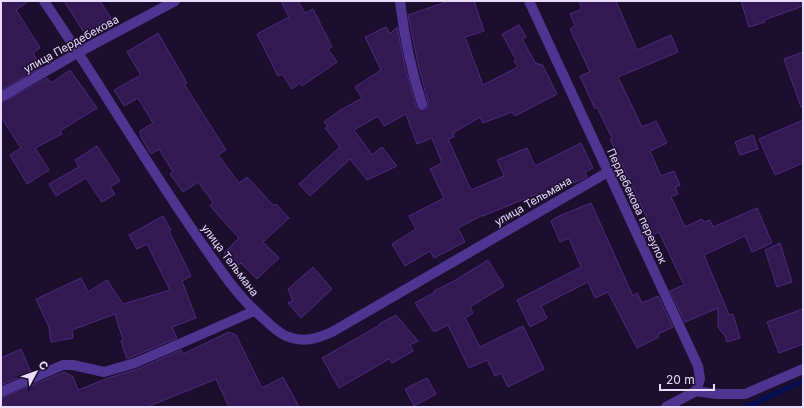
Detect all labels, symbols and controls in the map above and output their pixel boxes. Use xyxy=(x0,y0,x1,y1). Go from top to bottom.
street label: улица Пердебекова xyxy=(21,12,121,76)
street label: Пердебекова переулок xyxy=(604,146,670,266)
street label: улица Тельмана xyxy=(492,173,574,229)
street label: улица Тельмана xyxy=(198,221,262,299)
north arrow xyxy=(16,352,56,392)
text: С xyxy=(36,358,52,373)
scale bar xyxy=(660,366,714,392)
text: 20 m xyxy=(666,372,695,387)

